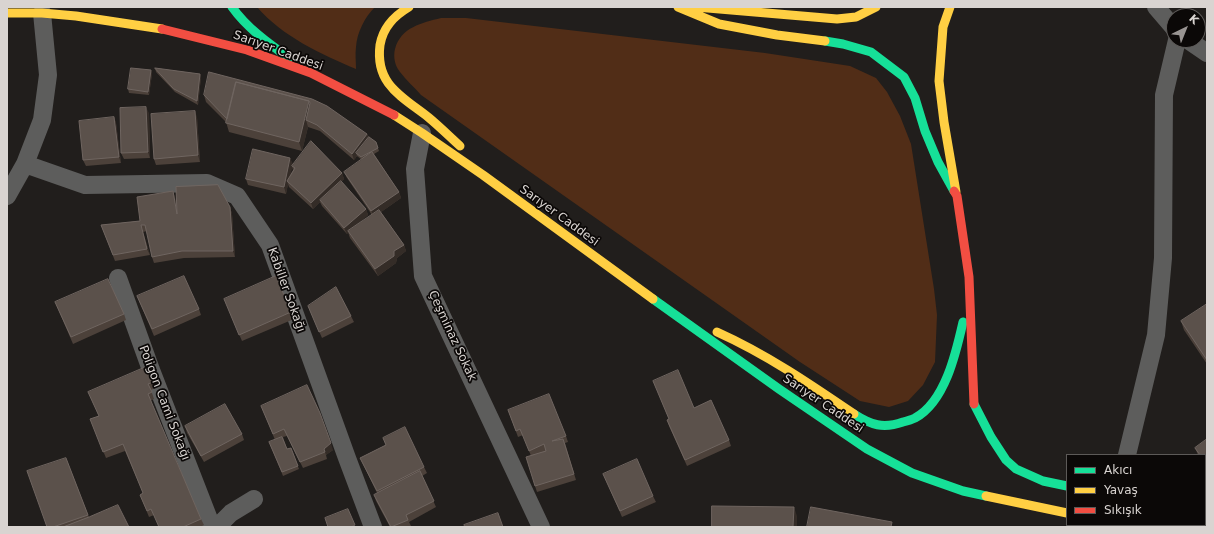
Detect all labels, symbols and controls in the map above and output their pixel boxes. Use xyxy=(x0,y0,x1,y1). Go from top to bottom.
north arrow xyxy=(1166,8,1206,48)
text: K xyxy=(1186,12,1201,27)
street label: Sarıyer Caddesi xyxy=(231,28,325,74)
street label: Sarıyer Caddesi xyxy=(517,182,601,250)
street label: Kabiller Sokağı xyxy=(264,246,308,334)
street label: Çeşminaz Sokak xyxy=(425,288,479,384)
street label: Poligon Cami Sokağı xyxy=(135,344,193,462)
street label: Sarıyer Caddesi xyxy=(780,372,866,436)
legend xyxy=(1066,454,1206,526)
text: Akıcı xyxy=(1104,463,1132,477)
text: Yavaş xyxy=(1104,483,1138,497)
text: Sıkışık xyxy=(1104,503,1142,517)

